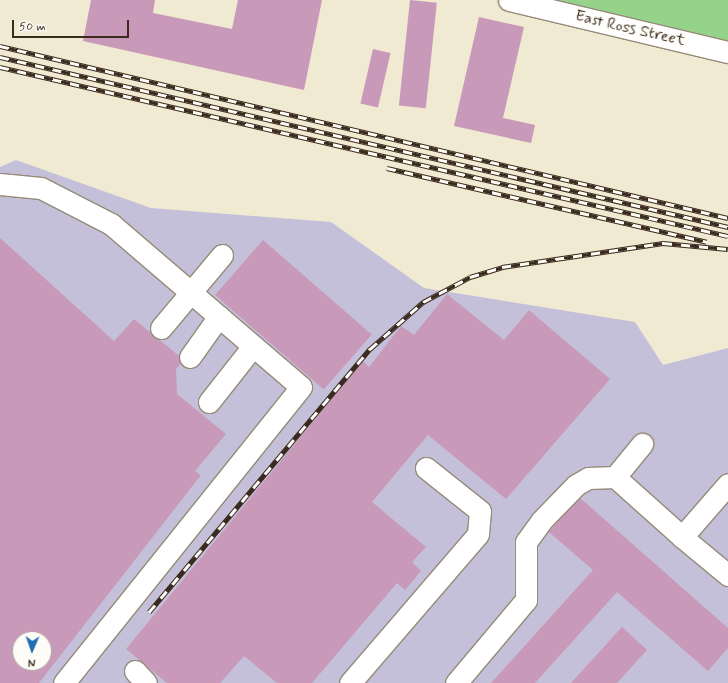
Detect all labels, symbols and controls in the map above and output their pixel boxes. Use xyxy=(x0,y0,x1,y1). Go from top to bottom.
street label: East Ross Street xyxy=(573,7,687,51)
scale bar xyxy=(14,12,131,38)
text: 50 m xyxy=(19,19,46,35)
north arrow xyxy=(12,631,52,671)
text: N xyxy=(28,655,36,669)

